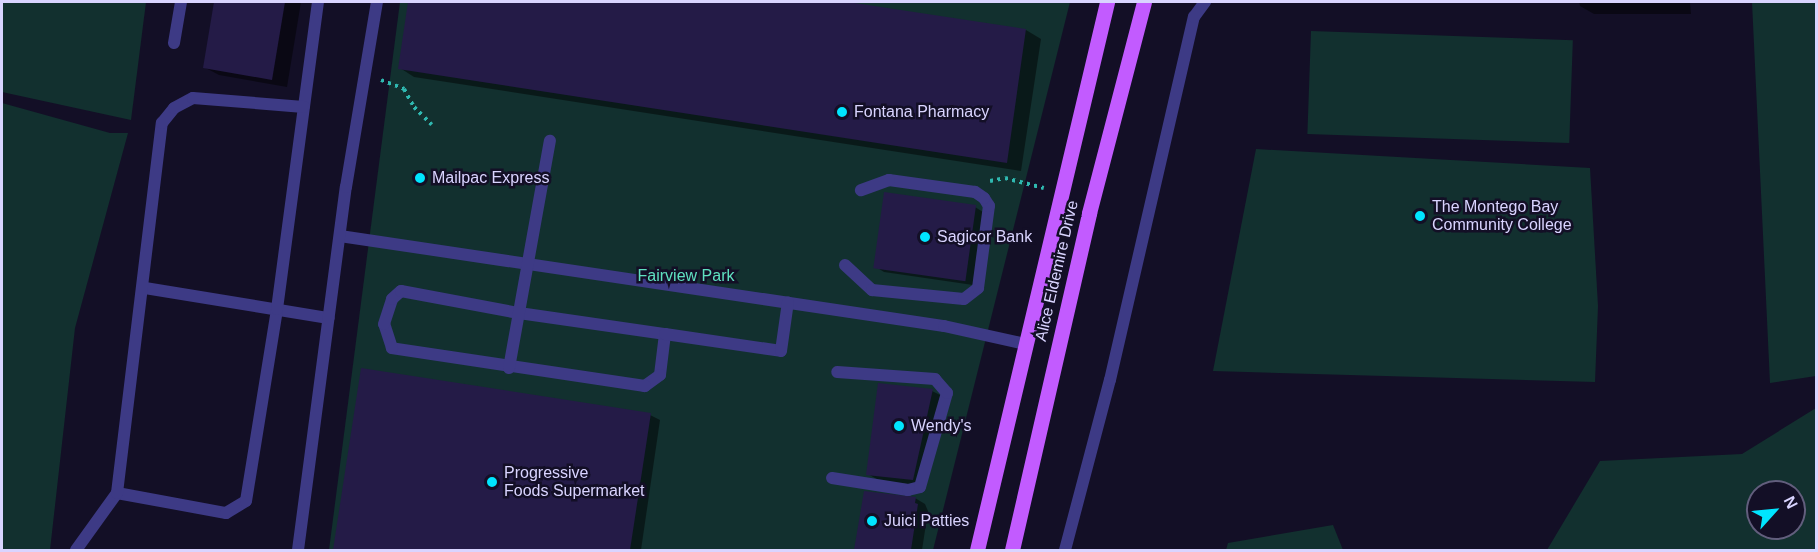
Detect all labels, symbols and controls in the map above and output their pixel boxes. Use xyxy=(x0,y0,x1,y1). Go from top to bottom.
place label: Fontana Pharmacy xyxy=(854,102,989,122)
marker: Fontana Pharmacy xyxy=(835,105,849,119)
place label: Mailpac Express xyxy=(432,168,549,188)
marker: Mailpac Express xyxy=(413,171,427,185)
place label: The Montego Bay Community College xyxy=(1432,197,1572,235)
street label: Alice Eldemire Drive xyxy=(1031,199,1083,343)
marker: The Montego Bay Community College xyxy=(1413,209,1427,223)
place label: Sagicor Bank xyxy=(937,227,1032,247)
marker: Sagicor Bank xyxy=(918,230,932,244)
park label: Fairview Park xyxy=(638,266,734,286)
place label: Wendy's xyxy=(911,416,972,436)
marker: Wendy's xyxy=(892,419,906,433)
place label: Progressive Foods Supermarket xyxy=(504,463,645,501)
marker: Progressive Foods Supermarket xyxy=(485,475,499,489)
north arrow xyxy=(1746,480,1806,540)
text: N xyxy=(1781,493,1801,512)
place label: Juici Patties xyxy=(884,511,969,531)
marker: Juici Patties xyxy=(865,514,879,528)

